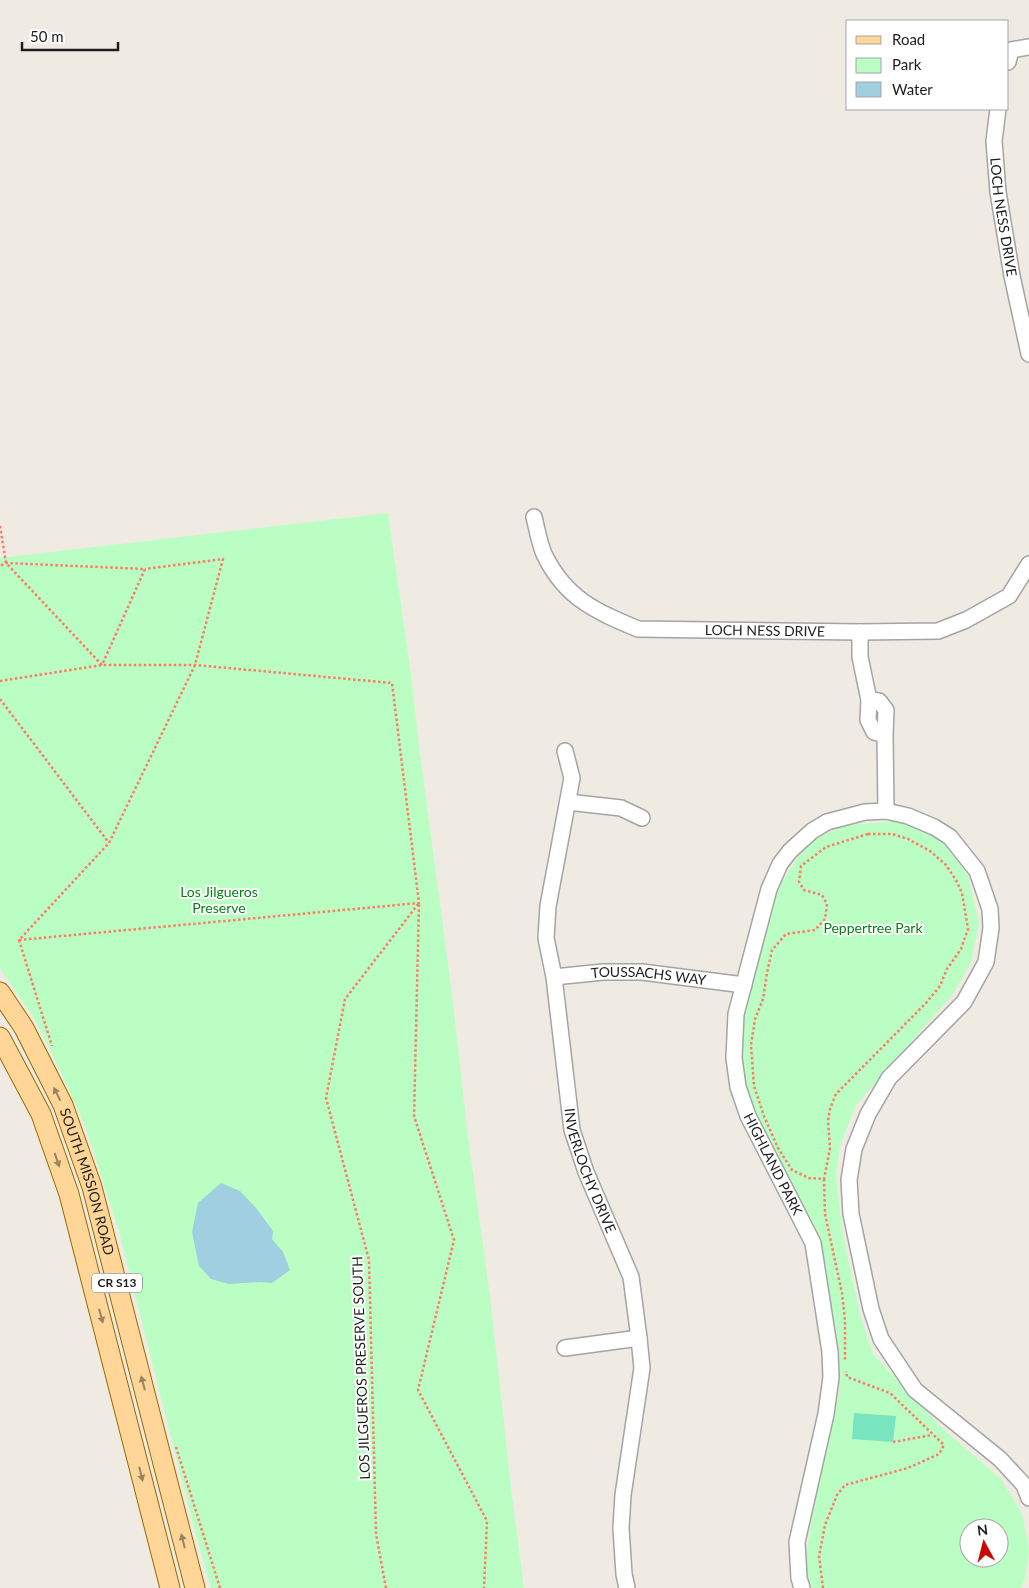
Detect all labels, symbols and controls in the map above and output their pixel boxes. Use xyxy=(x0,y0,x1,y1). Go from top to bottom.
scale bar xyxy=(22,20,119,52)
legend xyxy=(846,20,1009,110)
text: 50 m xyxy=(30,27,64,45)
text: Road xyxy=(892,30,925,48)
text: Park xyxy=(892,55,922,73)
text: Water xyxy=(892,80,933,98)
street label: LOCH NESS DRIVE xyxy=(987,157,1021,278)
street label: LOCH NESS DRIVE xyxy=(705,621,825,640)
park label: Los Jilgueros Preserve xyxy=(180,883,258,916)
park label: Peppertree Park xyxy=(823,919,923,936)
street label: TOUSSACHS WAY xyxy=(590,963,708,988)
one-way arrow xyxy=(53,1086,61,1101)
street label: SOUTH MISSION ROAD xyxy=(57,1106,118,1257)
street label: INVERLOCHY DRIVE xyxy=(561,1107,620,1235)
street label: HIGHLAND PARK xyxy=(740,1110,807,1218)
one-way arrow xyxy=(53,1153,61,1168)
street label: LOS JILGUEROS PRESERVE SOUTH xyxy=(348,1256,373,1480)
road number: CR S13 xyxy=(92,1274,142,1292)
one-way arrow xyxy=(97,1309,105,1324)
one-way arrow xyxy=(139,1376,147,1391)
one-way arrow xyxy=(138,1466,146,1481)
north arrow xyxy=(959,1518,1009,1568)
text: N xyxy=(976,1521,989,1539)
one-way arrow xyxy=(179,1533,187,1548)

